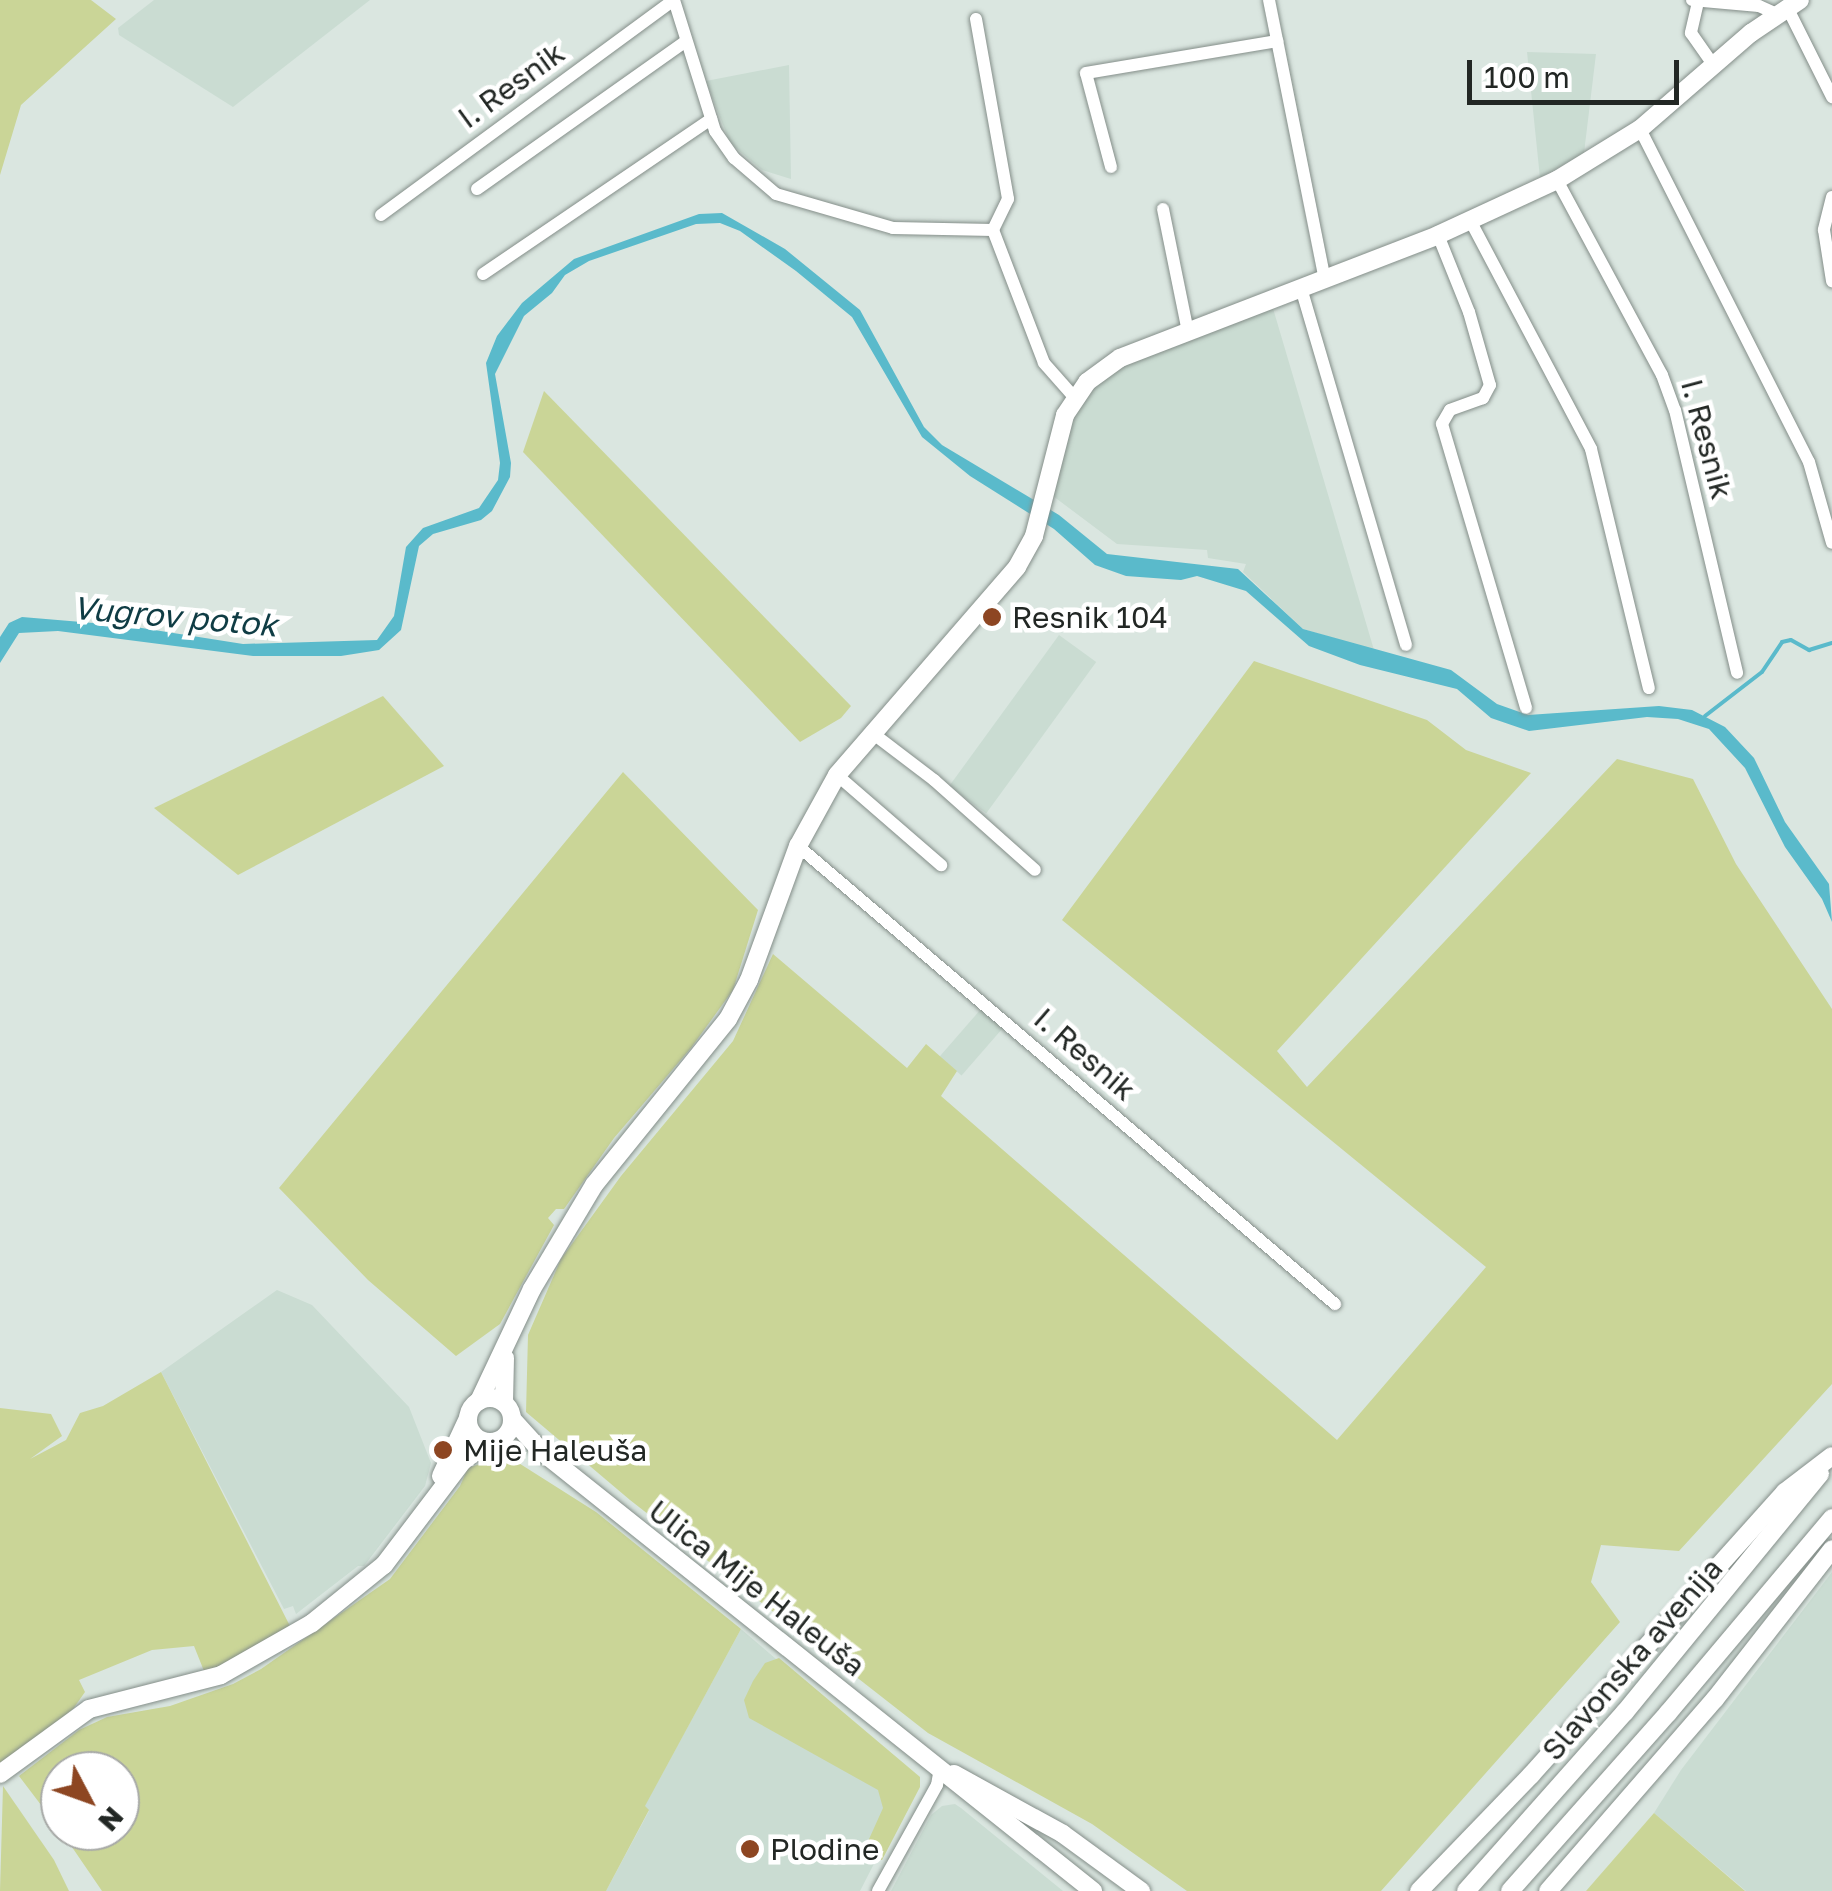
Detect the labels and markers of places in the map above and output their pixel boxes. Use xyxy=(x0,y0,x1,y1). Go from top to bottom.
place label: Resnik 104 xyxy=(1012,599,1168,635)
marker: Resnik 104 xyxy=(981,606,1003,628)
place label: Mije Haleuša xyxy=(463,1432,647,1468)
marker: Mije Haleuša xyxy=(432,1439,454,1461)
place label: Plodine xyxy=(770,1831,879,1867)
marker: Plodine xyxy=(739,1838,761,1860)

